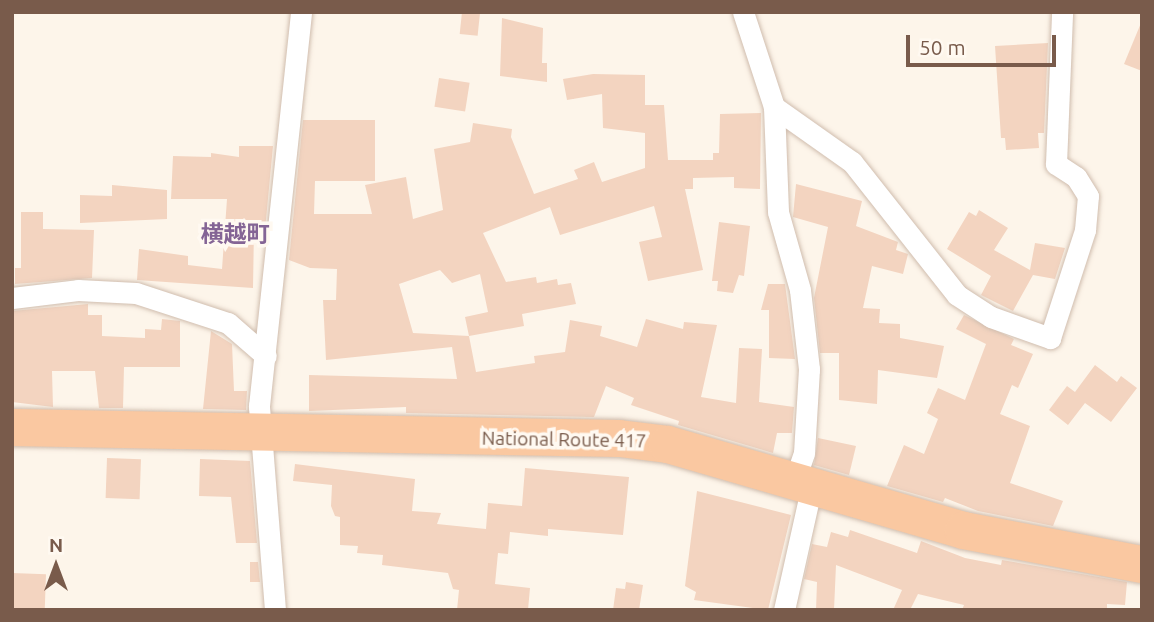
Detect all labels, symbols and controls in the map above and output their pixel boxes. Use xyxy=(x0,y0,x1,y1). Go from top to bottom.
scale bar xyxy=(909,21,1060,65)
text: 50 m xyxy=(919,35,966,59)
district label: 横越町 xyxy=(201,220,269,248)
street label: National Route 417 xyxy=(481,427,647,453)
north arrow xyxy=(21,531,91,601)
text: N xyxy=(49,534,63,556)

